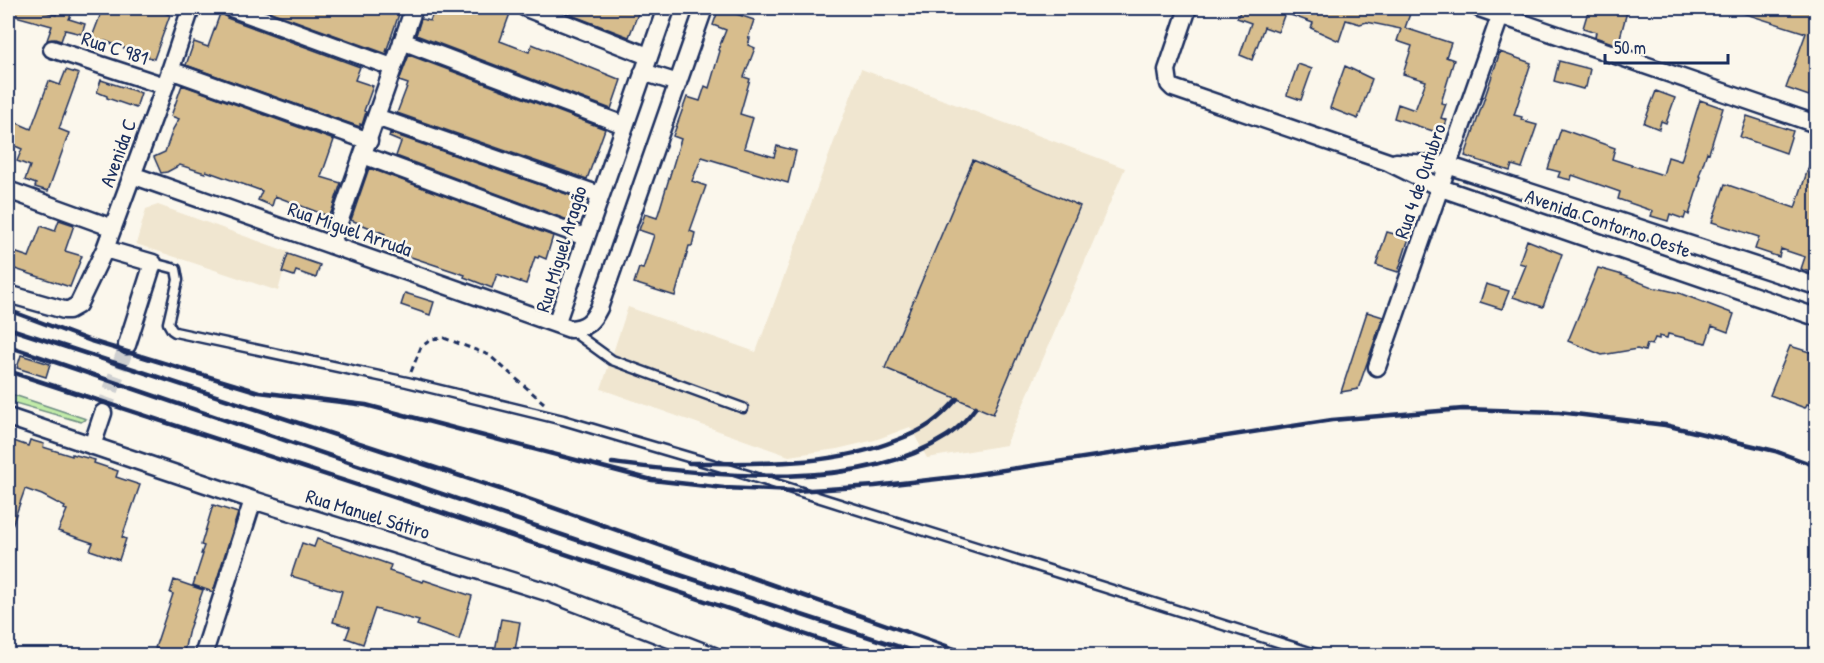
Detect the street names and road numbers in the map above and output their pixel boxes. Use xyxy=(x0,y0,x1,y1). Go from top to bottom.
street label: Rua C 981 xyxy=(78,24,152,71)
street label: Avenida C xyxy=(93,115,142,191)
street label: Rua 4 de Outubro xyxy=(1387,120,1452,242)
street label: Rua Miguel Aragão xyxy=(528,182,593,315)
street label: Avenida Contorno Oeste xyxy=(1522,182,1695,264)
street label: Rua Miguel Arruda xyxy=(285,195,416,262)
street label: Rua Manuel Sátiro xyxy=(303,482,433,545)

